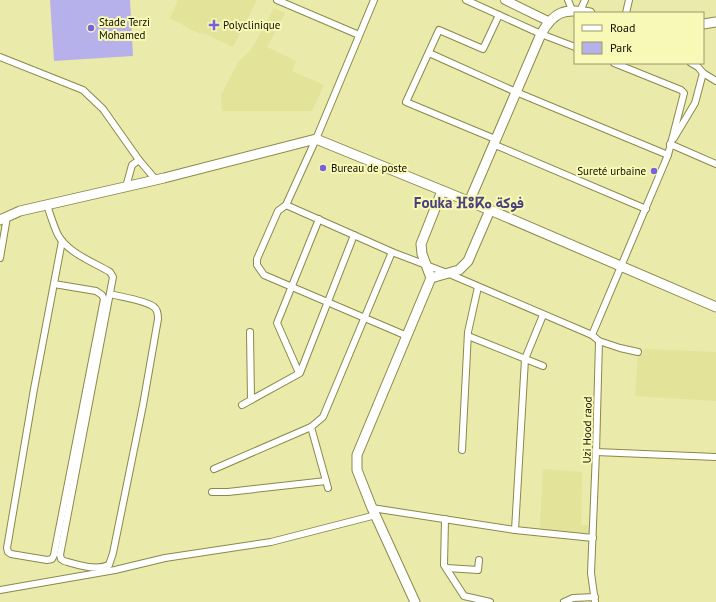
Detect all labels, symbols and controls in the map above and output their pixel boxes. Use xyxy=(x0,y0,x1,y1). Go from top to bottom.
legend xyxy=(574,12,704,64)
place label: Stade Terzi Mohamed xyxy=(99,15,150,42)
place label: Polyclinique xyxy=(223,18,281,32)
marker: Polyclinique xyxy=(208,19,220,31)
text: Road xyxy=(610,20,635,35)
marker: Stade Terzi Mohamed xyxy=(86,23,96,33)
text: Park xyxy=(610,40,632,55)
place label: Bureau de poste xyxy=(331,161,408,175)
marker: Bureau de poste xyxy=(318,163,328,173)
place label: Sureté urbaine xyxy=(577,164,646,178)
marker: Sureté urbaine xyxy=(649,166,659,176)
district label: Fouka ⴼⵓⴽⴰ فوكة xyxy=(414,193,524,212)
street label: Uzi Hood raod xyxy=(579,396,595,464)

